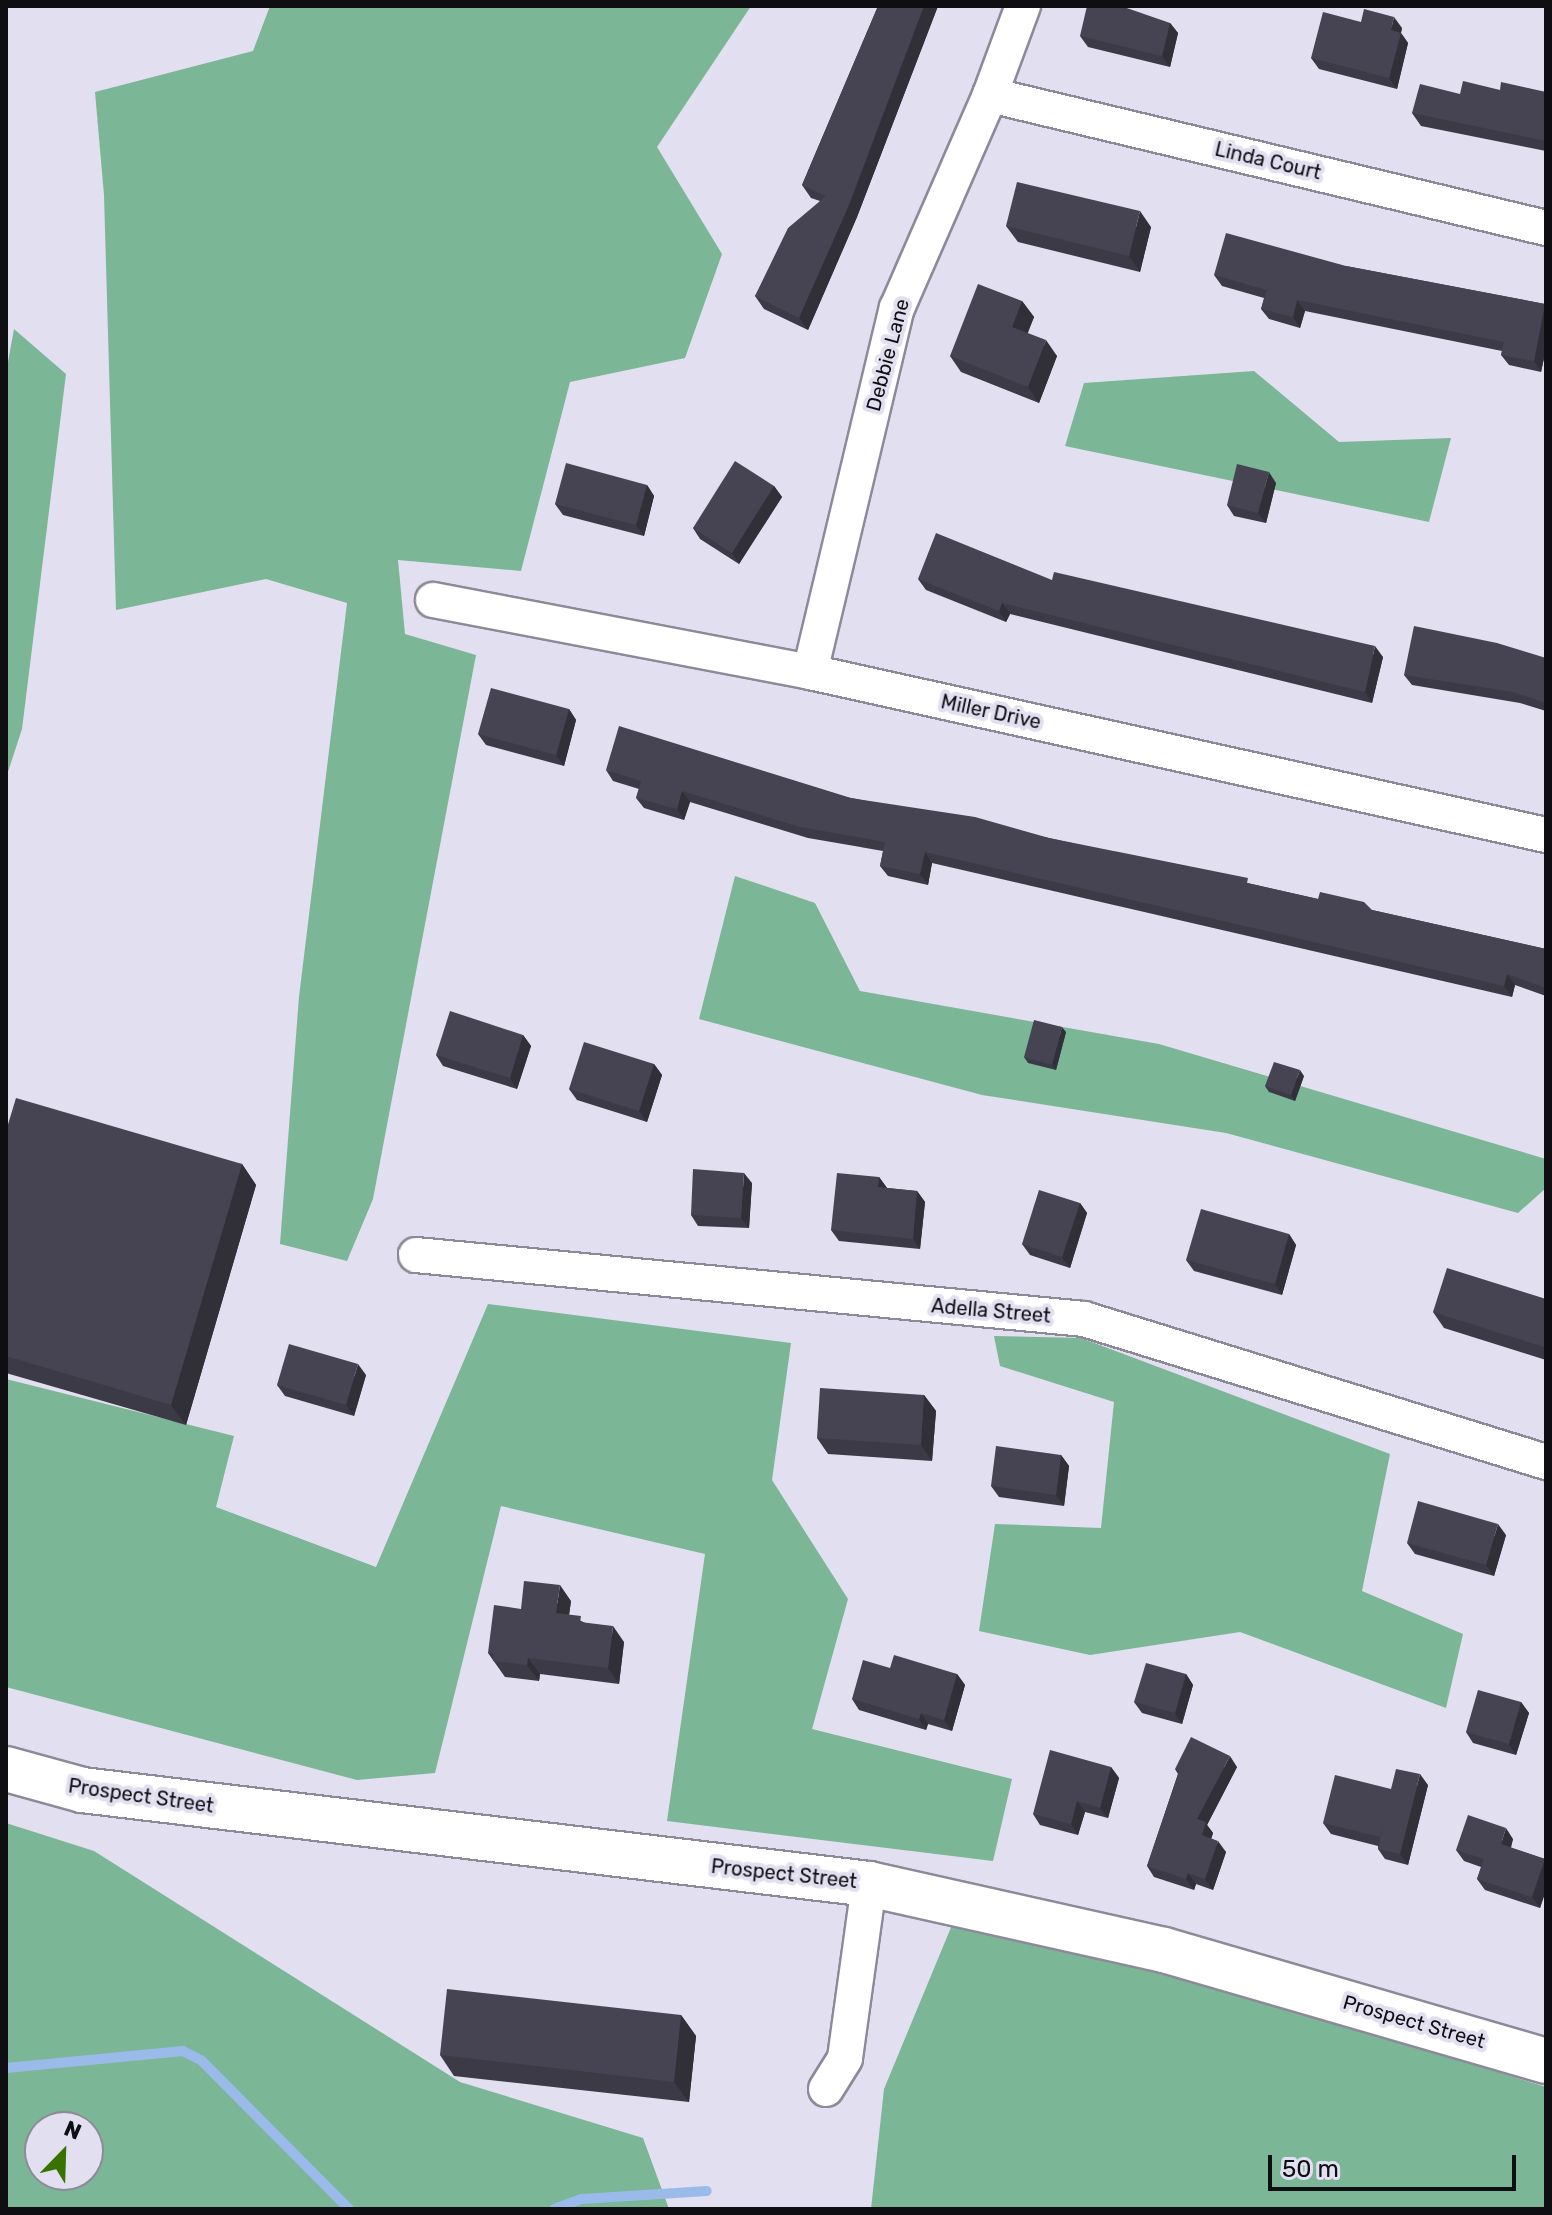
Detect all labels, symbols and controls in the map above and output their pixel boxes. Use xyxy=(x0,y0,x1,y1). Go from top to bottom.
street label: Linda Court xyxy=(1213,137,1323,185)
street label: Debbie Lane xyxy=(861,296,915,414)
street label: Miller Drive xyxy=(938,690,1044,734)
street label: Adella Street xyxy=(930,1294,1052,1328)
street label: Prospect Street xyxy=(67,1774,215,1818)
street label: Prospect Street xyxy=(710,1854,858,1894)
street label: Prospect Street xyxy=(1340,1990,1488,2054)
north arrow xyxy=(24,2111,104,2191)
text: N xyxy=(60,2115,85,2146)
scale bar xyxy=(1272,2139,1520,2189)
text: 50 m xyxy=(1282,2155,1339,2183)

